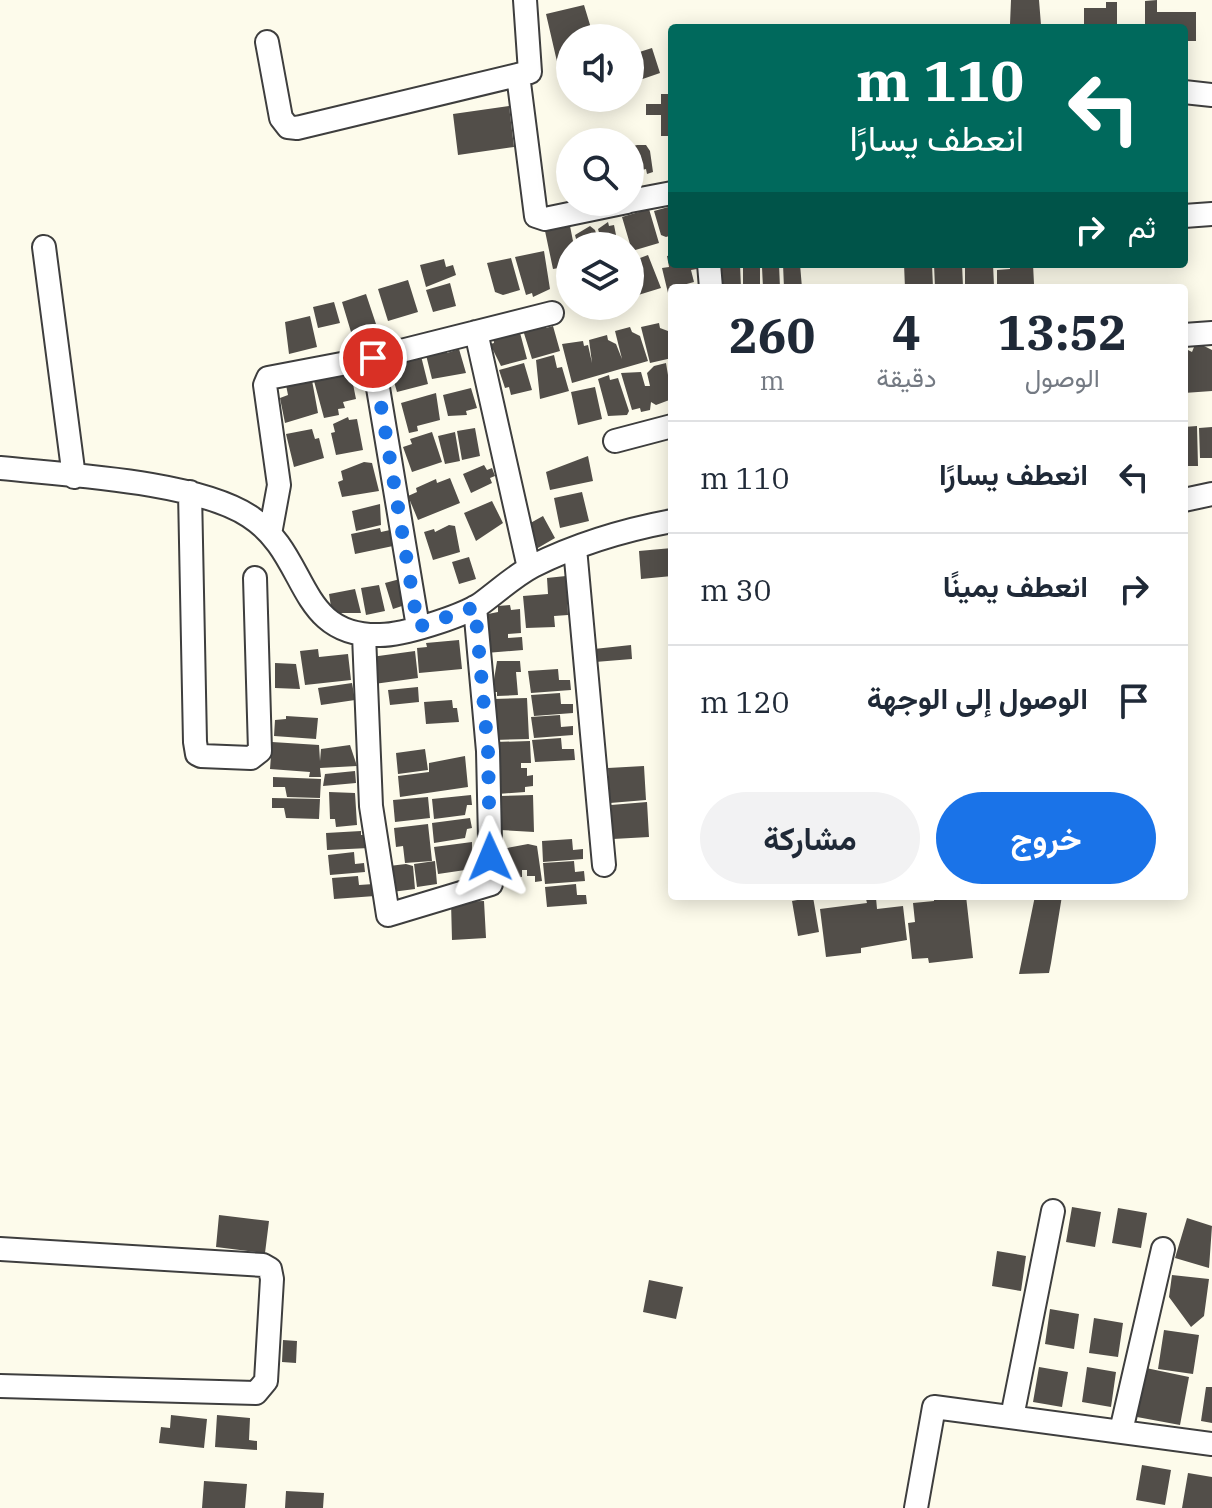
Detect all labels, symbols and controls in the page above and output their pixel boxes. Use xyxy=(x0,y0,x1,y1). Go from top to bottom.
map controls xyxy=(556,24,644,320)
button: sound xyxy=(556,24,644,112)
text: 110 m xyxy=(856,44,1024,116)
icon: left xyxy=(1052,56,1156,160)
text: انعطف يسارًا xyxy=(849,114,1024,161)
button: search xyxy=(556,128,644,216)
text: ثم xyxy=(1128,207,1156,246)
icon: right xyxy=(1068,208,1112,252)
button: layers xyxy=(556,232,644,320)
text: 4 xyxy=(892,301,921,363)
text: 13:52 xyxy=(997,301,1127,363)
text: 260 xyxy=(729,304,815,366)
pin xyxy=(339,324,407,392)
icon: arrive xyxy=(351,336,395,380)
text: دقيقة xyxy=(876,360,936,394)
text: الوصول xyxy=(1025,360,1100,394)
text: m xyxy=(760,363,785,397)
text: انعطف يسارًا xyxy=(939,454,1088,493)
icon: left xyxy=(1112,455,1156,499)
text: 110 m xyxy=(700,458,790,497)
text: انعطف يمينًا xyxy=(943,566,1088,605)
icon: right xyxy=(1112,567,1156,611)
text: 30 m xyxy=(700,570,772,609)
text: الوصول إلى الوجهة xyxy=(867,678,1088,717)
icon: arrive xyxy=(1112,679,1156,723)
text: 120 m xyxy=(700,682,790,721)
button: مشاركة xyxy=(700,792,920,884)
button: خروج xyxy=(936,792,1156,884)
position arrow xyxy=(448,815,532,899)

